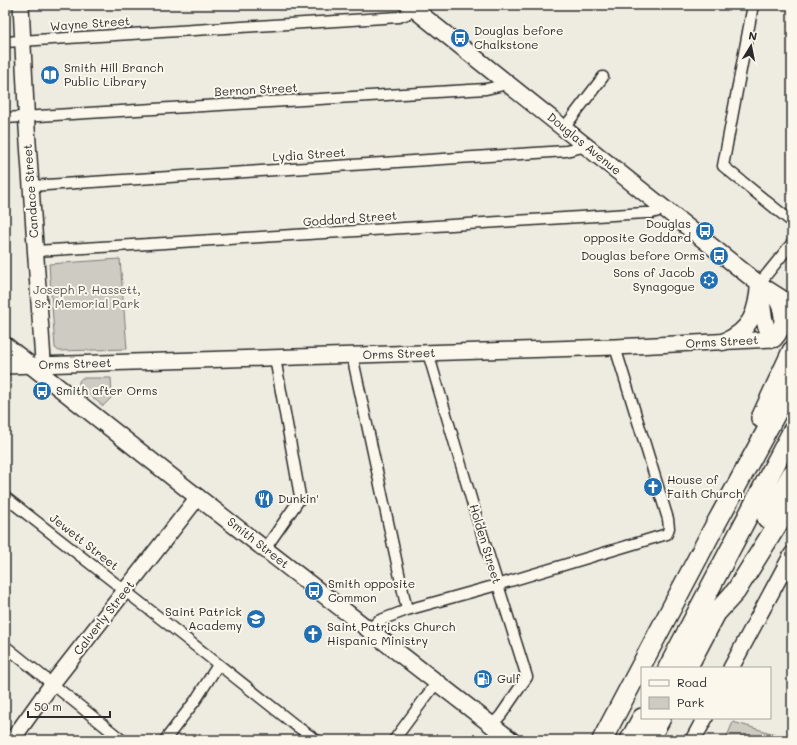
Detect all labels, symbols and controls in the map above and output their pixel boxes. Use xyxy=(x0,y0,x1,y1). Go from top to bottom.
street label: Wayne Street xyxy=(49,12,131,34)
place label: Douglas before Chalkstone xyxy=(474,22,563,52)
north arrow xyxy=(731,26,771,66)
bus stop icon: Douglas before Chalkstone xyxy=(449,27,471,49)
text: N xyxy=(747,28,758,44)
place label: Smith Hill Branch Public Library xyxy=(64,59,164,89)
library icon: Smith Hill Branch Public Library xyxy=(39,64,61,86)
street label: Bernon Street xyxy=(214,79,298,99)
street label: Douglas Avenue xyxy=(544,109,625,178)
street label: Candace Street xyxy=(19,143,41,239)
street label: Lydia Street xyxy=(272,143,346,165)
street label: Goddard Street xyxy=(302,207,398,229)
place label: Douglas opposite Goddard xyxy=(584,215,691,245)
bus stop icon: Douglas opposite Goddard xyxy=(694,220,716,242)
bus stop icon: Douglas before Orms xyxy=(708,245,730,267)
place label: Douglas before Orms xyxy=(581,247,705,263)
place label: Sons of Jacob Synagogue xyxy=(613,264,695,294)
synagogue icon: Sons of Jacob Synagogue xyxy=(698,269,720,291)
park label: Joseph P. Hassett, Sr. Memorial Park xyxy=(33,281,141,311)
street label: Orms Street xyxy=(685,331,759,351)
street label: Orms Street xyxy=(362,344,436,362)
street label: Orms Street xyxy=(38,354,112,372)
bus stop icon: Smith after Orms xyxy=(31,380,53,402)
place label: Smith after Orms xyxy=(56,382,158,398)
place label: House of Faith Church xyxy=(667,471,743,501)
church icon: House of Faith Church xyxy=(642,476,664,498)
restaurant icon: Dunkin' xyxy=(253,488,275,510)
place label: Dunkin' xyxy=(278,490,319,506)
street label: Holden Street xyxy=(466,502,506,585)
street label: Jewett Street xyxy=(47,509,122,573)
street label: Smith Street xyxy=(225,513,293,571)
place label: Smith opposite Common xyxy=(328,575,415,605)
street label: Calverly Street xyxy=(69,577,137,658)
bus stop icon: Smith opposite Common xyxy=(303,580,325,602)
place label: Saint Patrick Academy xyxy=(165,603,242,633)
school or university icon: Saint Patrick Academy xyxy=(245,608,267,630)
place label: Saint Patricks Church Hispanic Ministry xyxy=(327,618,456,648)
church icon: Saint Patricks Church Hispanic Ministry xyxy=(302,623,324,645)
legend xyxy=(641,667,771,719)
fuel station icon: Gulf xyxy=(472,668,494,690)
place label: Gulf xyxy=(497,670,520,686)
text: Road xyxy=(677,674,707,690)
scale bar xyxy=(28,693,110,719)
text: Park xyxy=(677,694,704,710)
text: 50 m xyxy=(34,698,62,714)

